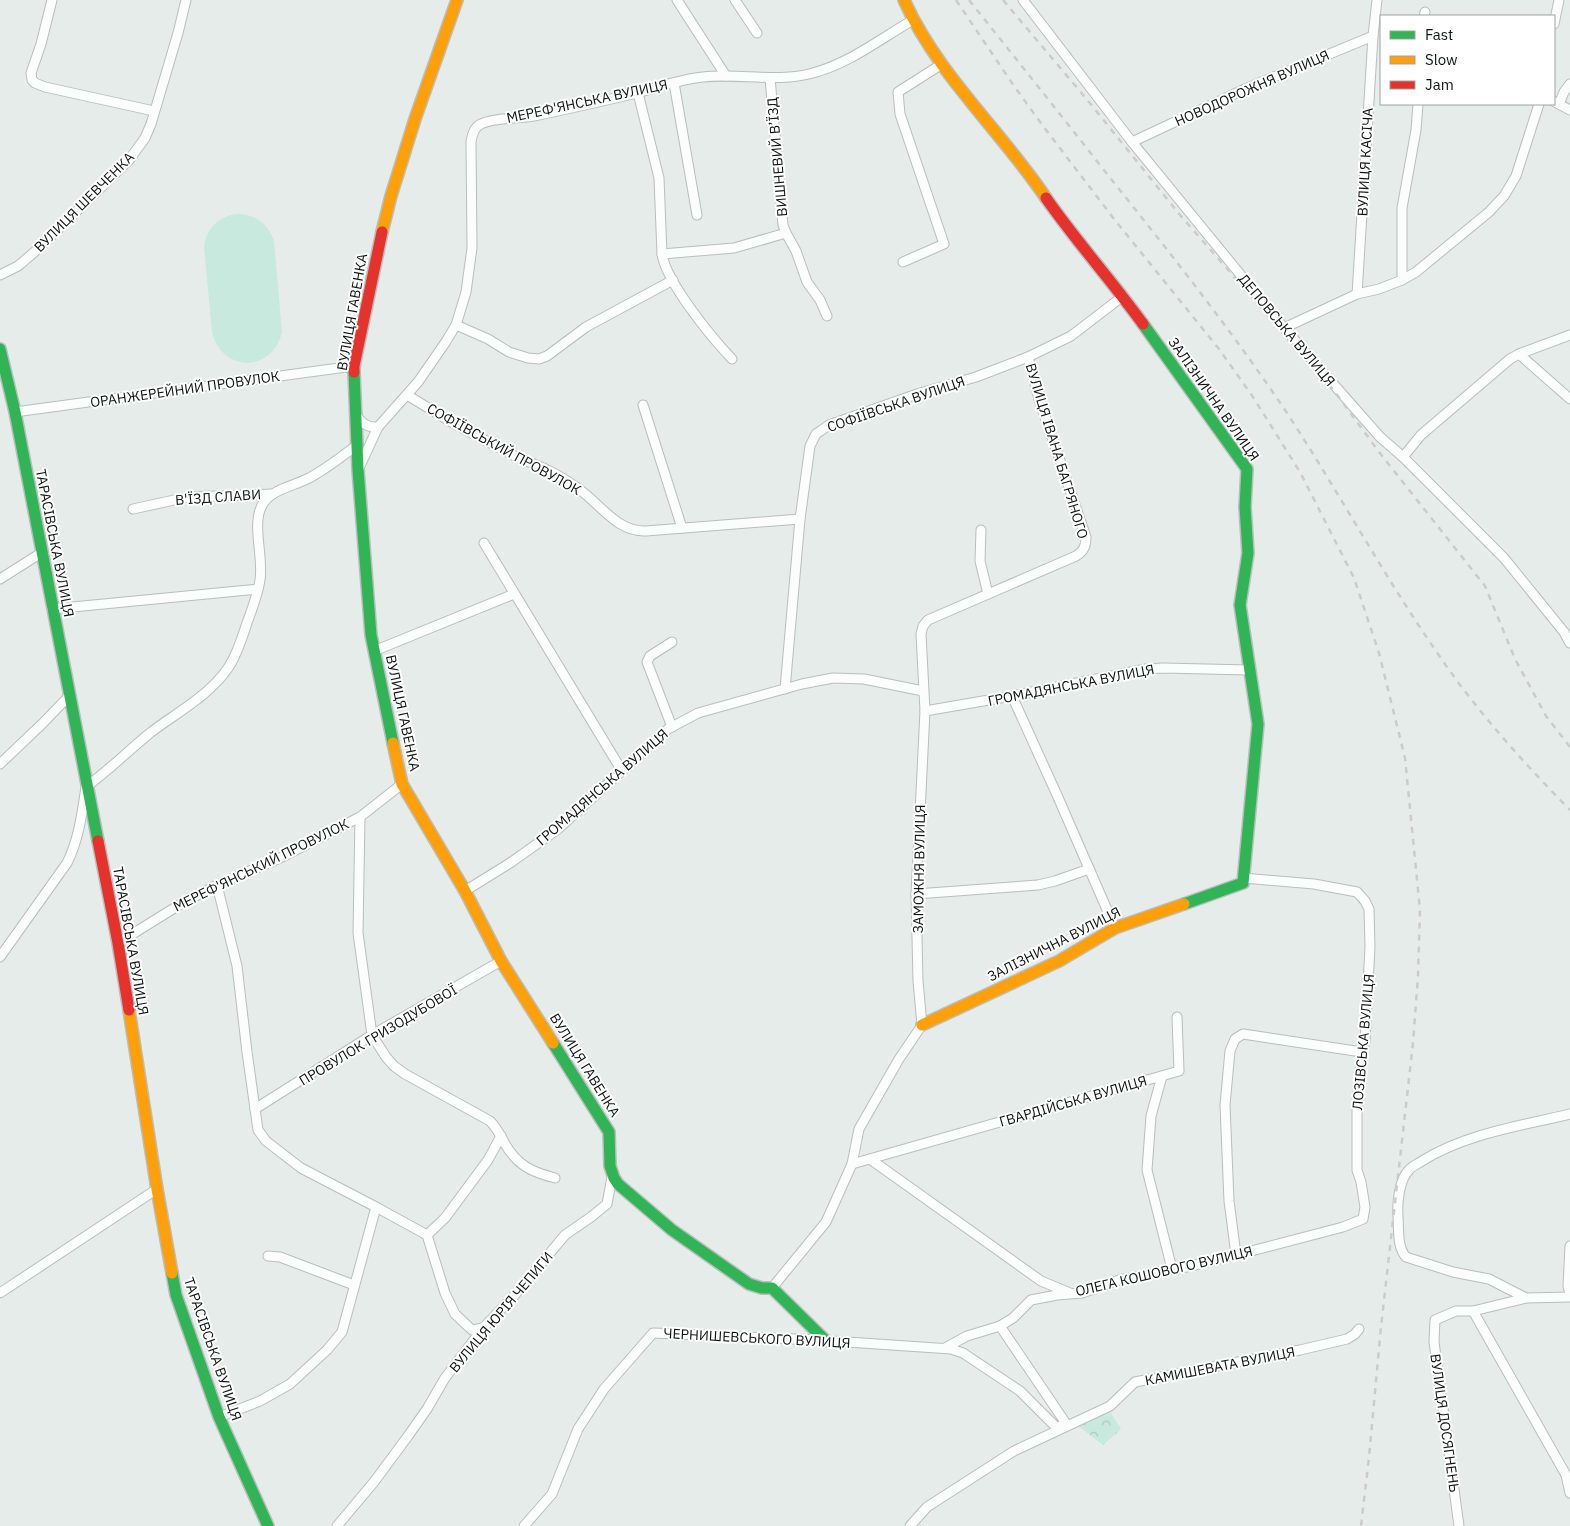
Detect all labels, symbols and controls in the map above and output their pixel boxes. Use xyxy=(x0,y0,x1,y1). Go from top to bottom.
legend xyxy=(1380,15,1555,105)
text: Fast xyxy=(1425,25,1453,44)
street label: НОВОДОРОЖНЯ ВУЛИЦЯ xyxy=(1172,46,1332,130)
text: Slow xyxy=(1425,50,1458,69)
street label: МЕРЕФ'ЯНСЬКА ВУЛИЦЯ xyxy=(505,75,669,127)
text: Jam xyxy=(1425,75,1454,94)
street label: ВИШНЕВИЙ В’ЇЗД xyxy=(762,97,791,217)
street label: ВУЛИЦЯ КАСІЧА xyxy=(1353,107,1377,217)
street label: ВУЛИЦЯ ШЕВЧЕНКА xyxy=(30,148,138,256)
street label: ВУЛИЦЯ ГАВЕНКА xyxy=(333,252,371,372)
street label: ДЕПОВСЬКА ВУЛИЦЯ xyxy=(1235,270,1339,390)
street label: ЗАЛІЗНИЧНА ВУЛИЦЯ xyxy=(1165,334,1263,464)
street label: ВУЛИЦЯ ІВАНА БАГРЯНОГО xyxy=(1022,361,1092,541)
street label: ОРАНЖЕРЕЙНИЙ ПРОВУЛОК xyxy=(89,366,281,411)
street label: СОФІЇВСЬКА ВУЛИЦЯ xyxy=(825,372,967,436)
street label: СОФІЇВСЬКИЙ ПРОВУЛОК xyxy=(424,398,585,499)
street label: ТАРАСІВСЬКА ВУЛИЦЯ xyxy=(32,467,78,619)
street label: В'ЇЗД СЛАВИ xyxy=(174,485,262,509)
street label: ВУЛИЦЯ ГАВЕНКА xyxy=(382,653,424,773)
street label: ГРОМАДЯНСЬКА ВУЛИЦЯ xyxy=(986,660,1156,710)
street label: ГРОМАДЯНСЬКА ВУЛИЦЯ xyxy=(532,725,672,849)
street label: ЗАМОЖНЯ ВУЛИЦЯ xyxy=(909,804,929,934)
street label: МЕРЕФ'ЯНСЬКИЙ ПРОВУЛОК xyxy=(170,814,352,915)
street label: ТАРАСІВСЬКА ВУЛИЦЯ xyxy=(109,865,153,1017)
street label: ЗАЛІЗНИЧНА ВУЛИЦЯ xyxy=(985,903,1123,985)
street label: ЛОЗІВСЬКА ВУЛИЦЯ xyxy=(1348,973,1378,1111)
street label: ПРОВУЛОК ГРИЗОДУБОВОЇ xyxy=(296,981,460,1089)
street label: ВУЛИЦЯ ГАВЕНКА xyxy=(546,1010,624,1120)
street label: ГВАРДІЙСЬКА ВУЛИЦЯ xyxy=(997,1070,1149,1131)
street label: ОЛЕГА КОШОВОГО ВУЛИЦЯ xyxy=(1074,1242,1254,1300)
street label: ВУЛИЦЯ ЮРІЯ ЧЕПИГИ xyxy=(445,1248,557,1376)
street label: ТАРАСІВСЬКА ВУЛИЦЯ xyxy=(180,1275,246,1423)
street label: ЧЕРНИШЕВСЬКОГО ВУЛИЦЯ xyxy=(663,1324,851,1352)
street label: КАМИШЕВАТА ВУЛИЦЯ xyxy=(1143,1343,1297,1389)
street label: ВУЛИЦЯ ДОСЯГНЕНЬ xyxy=(1426,1353,1464,1494)

